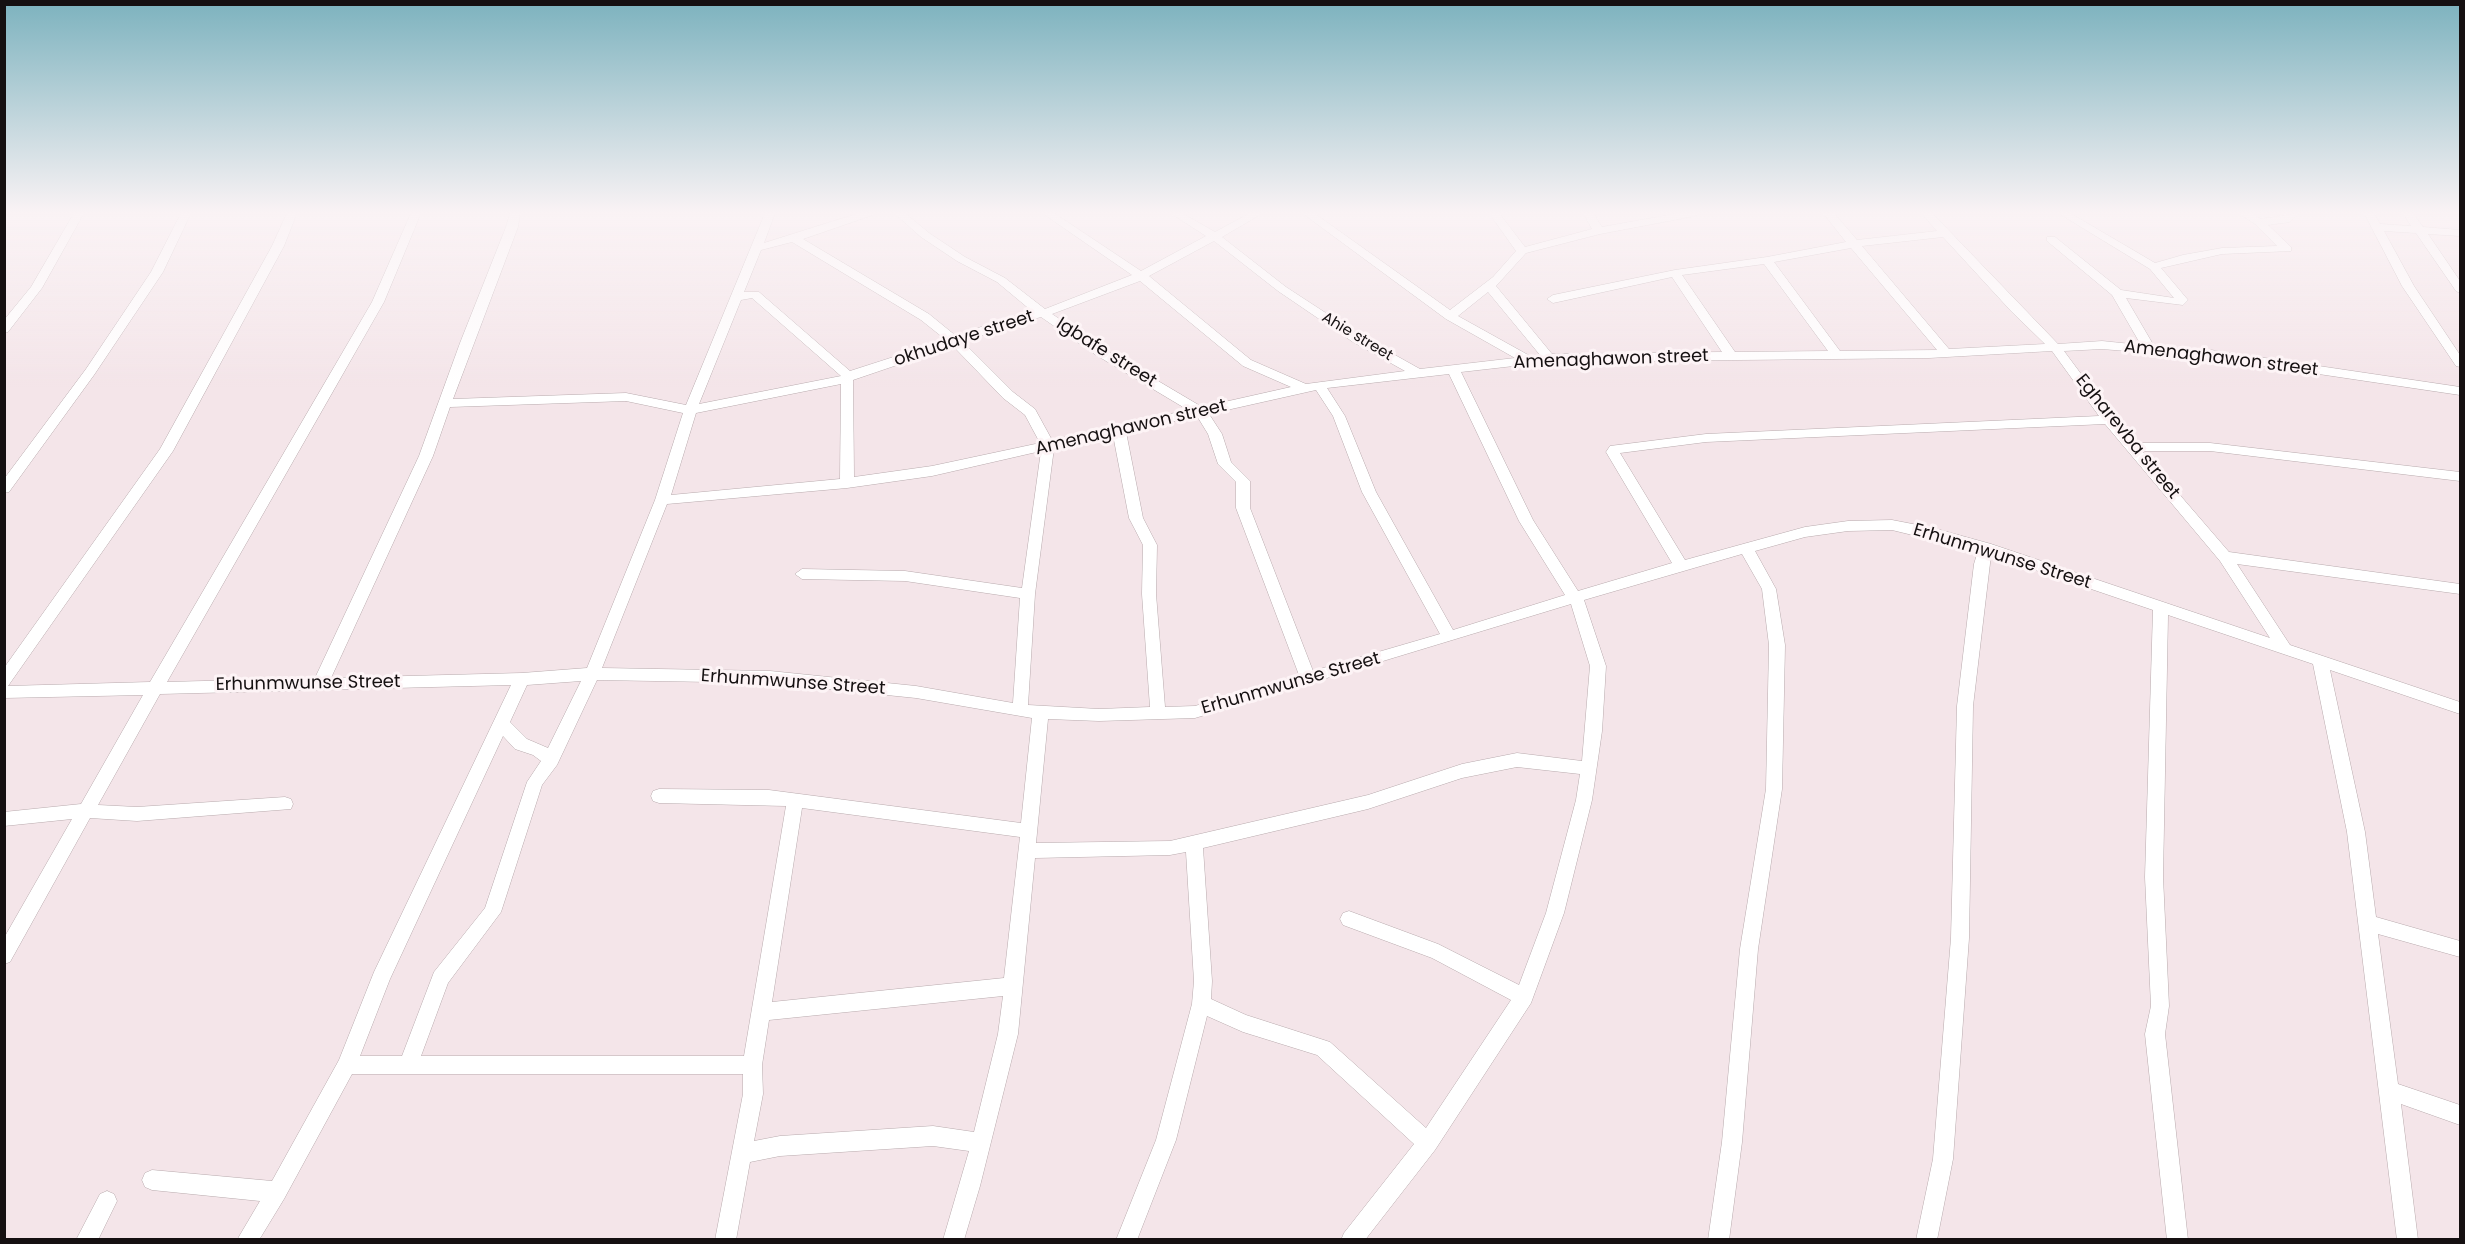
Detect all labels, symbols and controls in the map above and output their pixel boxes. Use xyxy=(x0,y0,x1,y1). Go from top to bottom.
street label: okhudaye street xyxy=(891,306,1037,372)
street label: Ahie street xyxy=(1318,309,1396,365)
street label: Igbafe street xyxy=(1052,314,1160,392)
street label: Amenaghawon street xyxy=(2123,336,2319,382)
street label: Amenaghawon street xyxy=(1513,346,1709,374)
street label: Egharevba street xyxy=(2070,370,2184,504)
street label: Amenaghawon street xyxy=(1033,395,1229,461)
street label: Erhunmwunse Street xyxy=(1910,520,2094,594)
street label: Erhunmwunse Street xyxy=(1199,648,1383,720)
street label: Erhunmwunse Street xyxy=(700,666,886,700)
street label: Erhunmwunse Street xyxy=(215,672,401,696)

